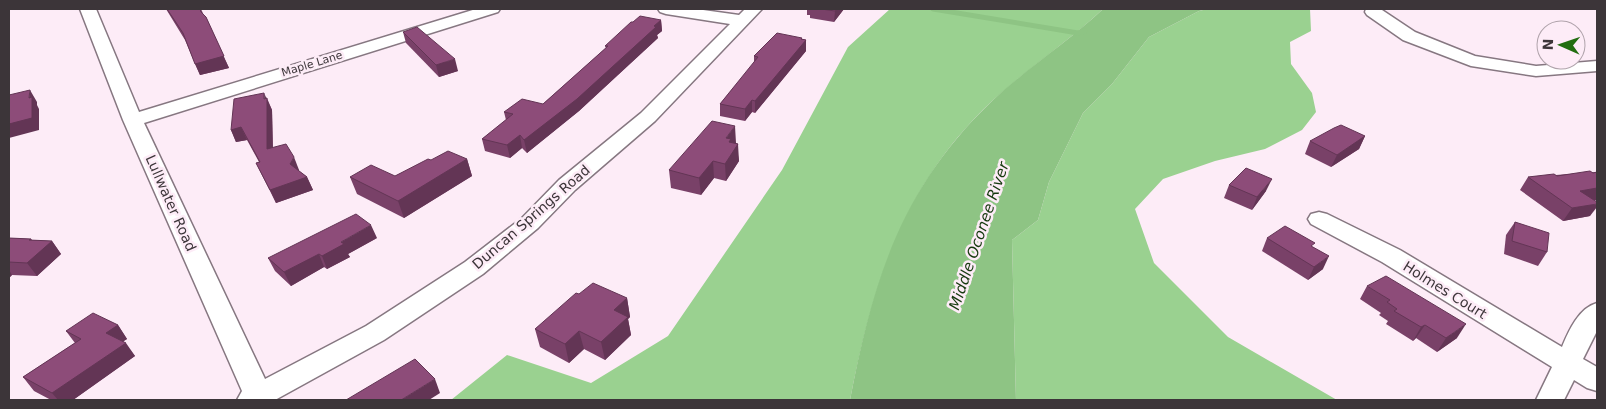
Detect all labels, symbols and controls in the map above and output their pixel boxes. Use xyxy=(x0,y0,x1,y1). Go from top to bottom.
north arrow xyxy=(1536,20,1586,70)
text: N xyxy=(1540,38,1556,51)
street label: Maple Lane xyxy=(280,48,344,79)
street label: Lullwater Road xyxy=(143,152,199,254)
water label: Middle Oconee River xyxy=(945,159,1013,312)
street label: Duncan Springs Road xyxy=(469,162,593,272)
street label: Holmes Court xyxy=(1400,258,1490,322)

